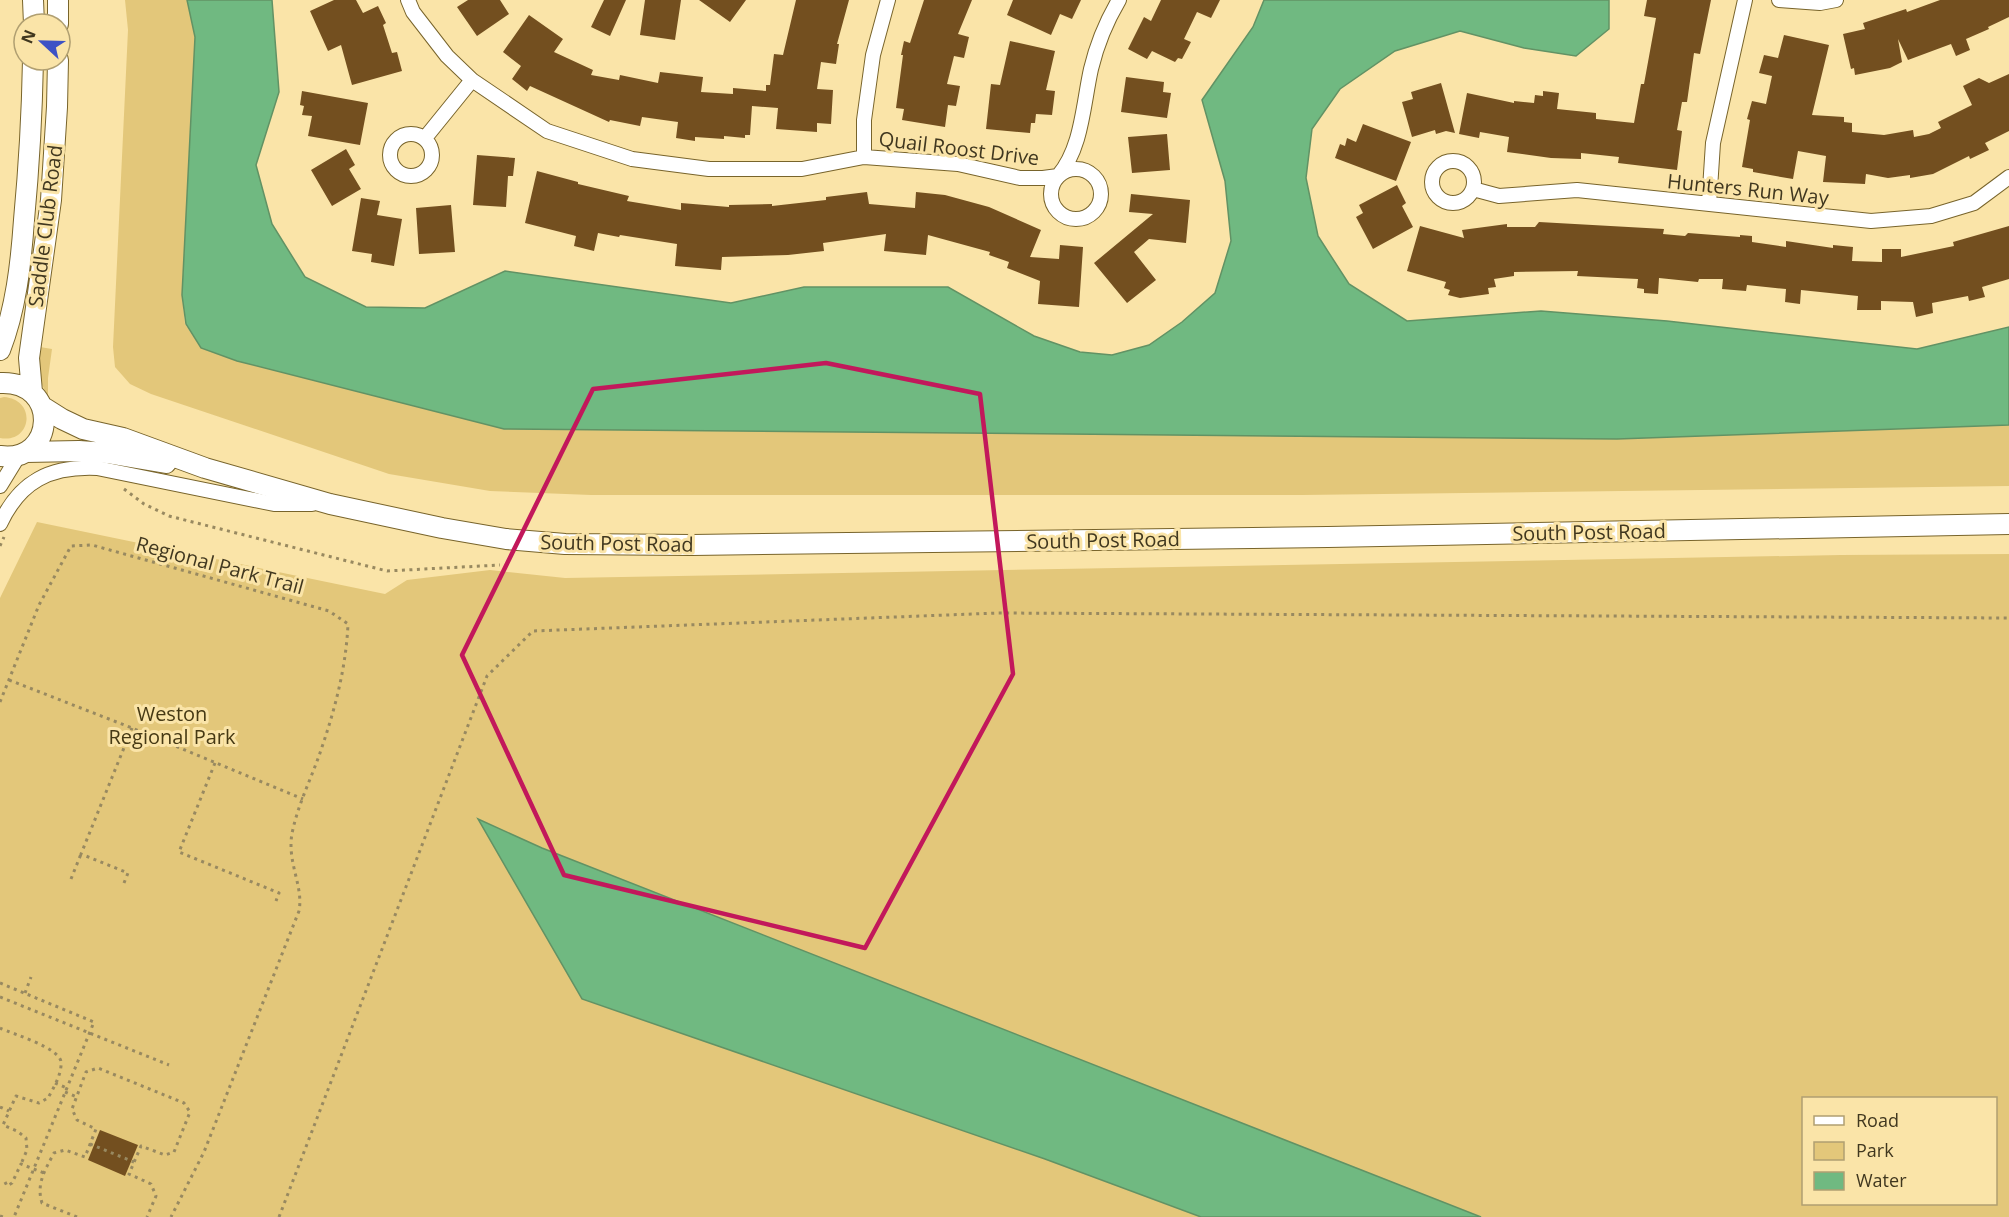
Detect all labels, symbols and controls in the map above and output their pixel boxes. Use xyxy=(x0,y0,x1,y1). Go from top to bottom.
north arrow xyxy=(12,12,72,72)
text: N xyxy=(15,26,41,47)
street label: Quail Roost Drive xyxy=(877,125,1041,171)
street label: Saddle Club Road xyxy=(22,143,68,309)
street label: Hunters Run Way xyxy=(1666,167,1831,211)
street label: South Post Road xyxy=(1512,517,1666,547)
street label: South Post Road xyxy=(1026,525,1180,555)
street label: South Post Road xyxy=(540,528,694,558)
street label: Regional Park Trail xyxy=(133,530,307,600)
park label: Weston Regional Park xyxy=(109,700,236,750)
legend xyxy=(1802,1097,1997,1205)
text: Road xyxy=(1856,1108,1899,1132)
text: Park xyxy=(1856,1138,1894,1162)
text: Water xyxy=(1856,1168,1907,1192)

